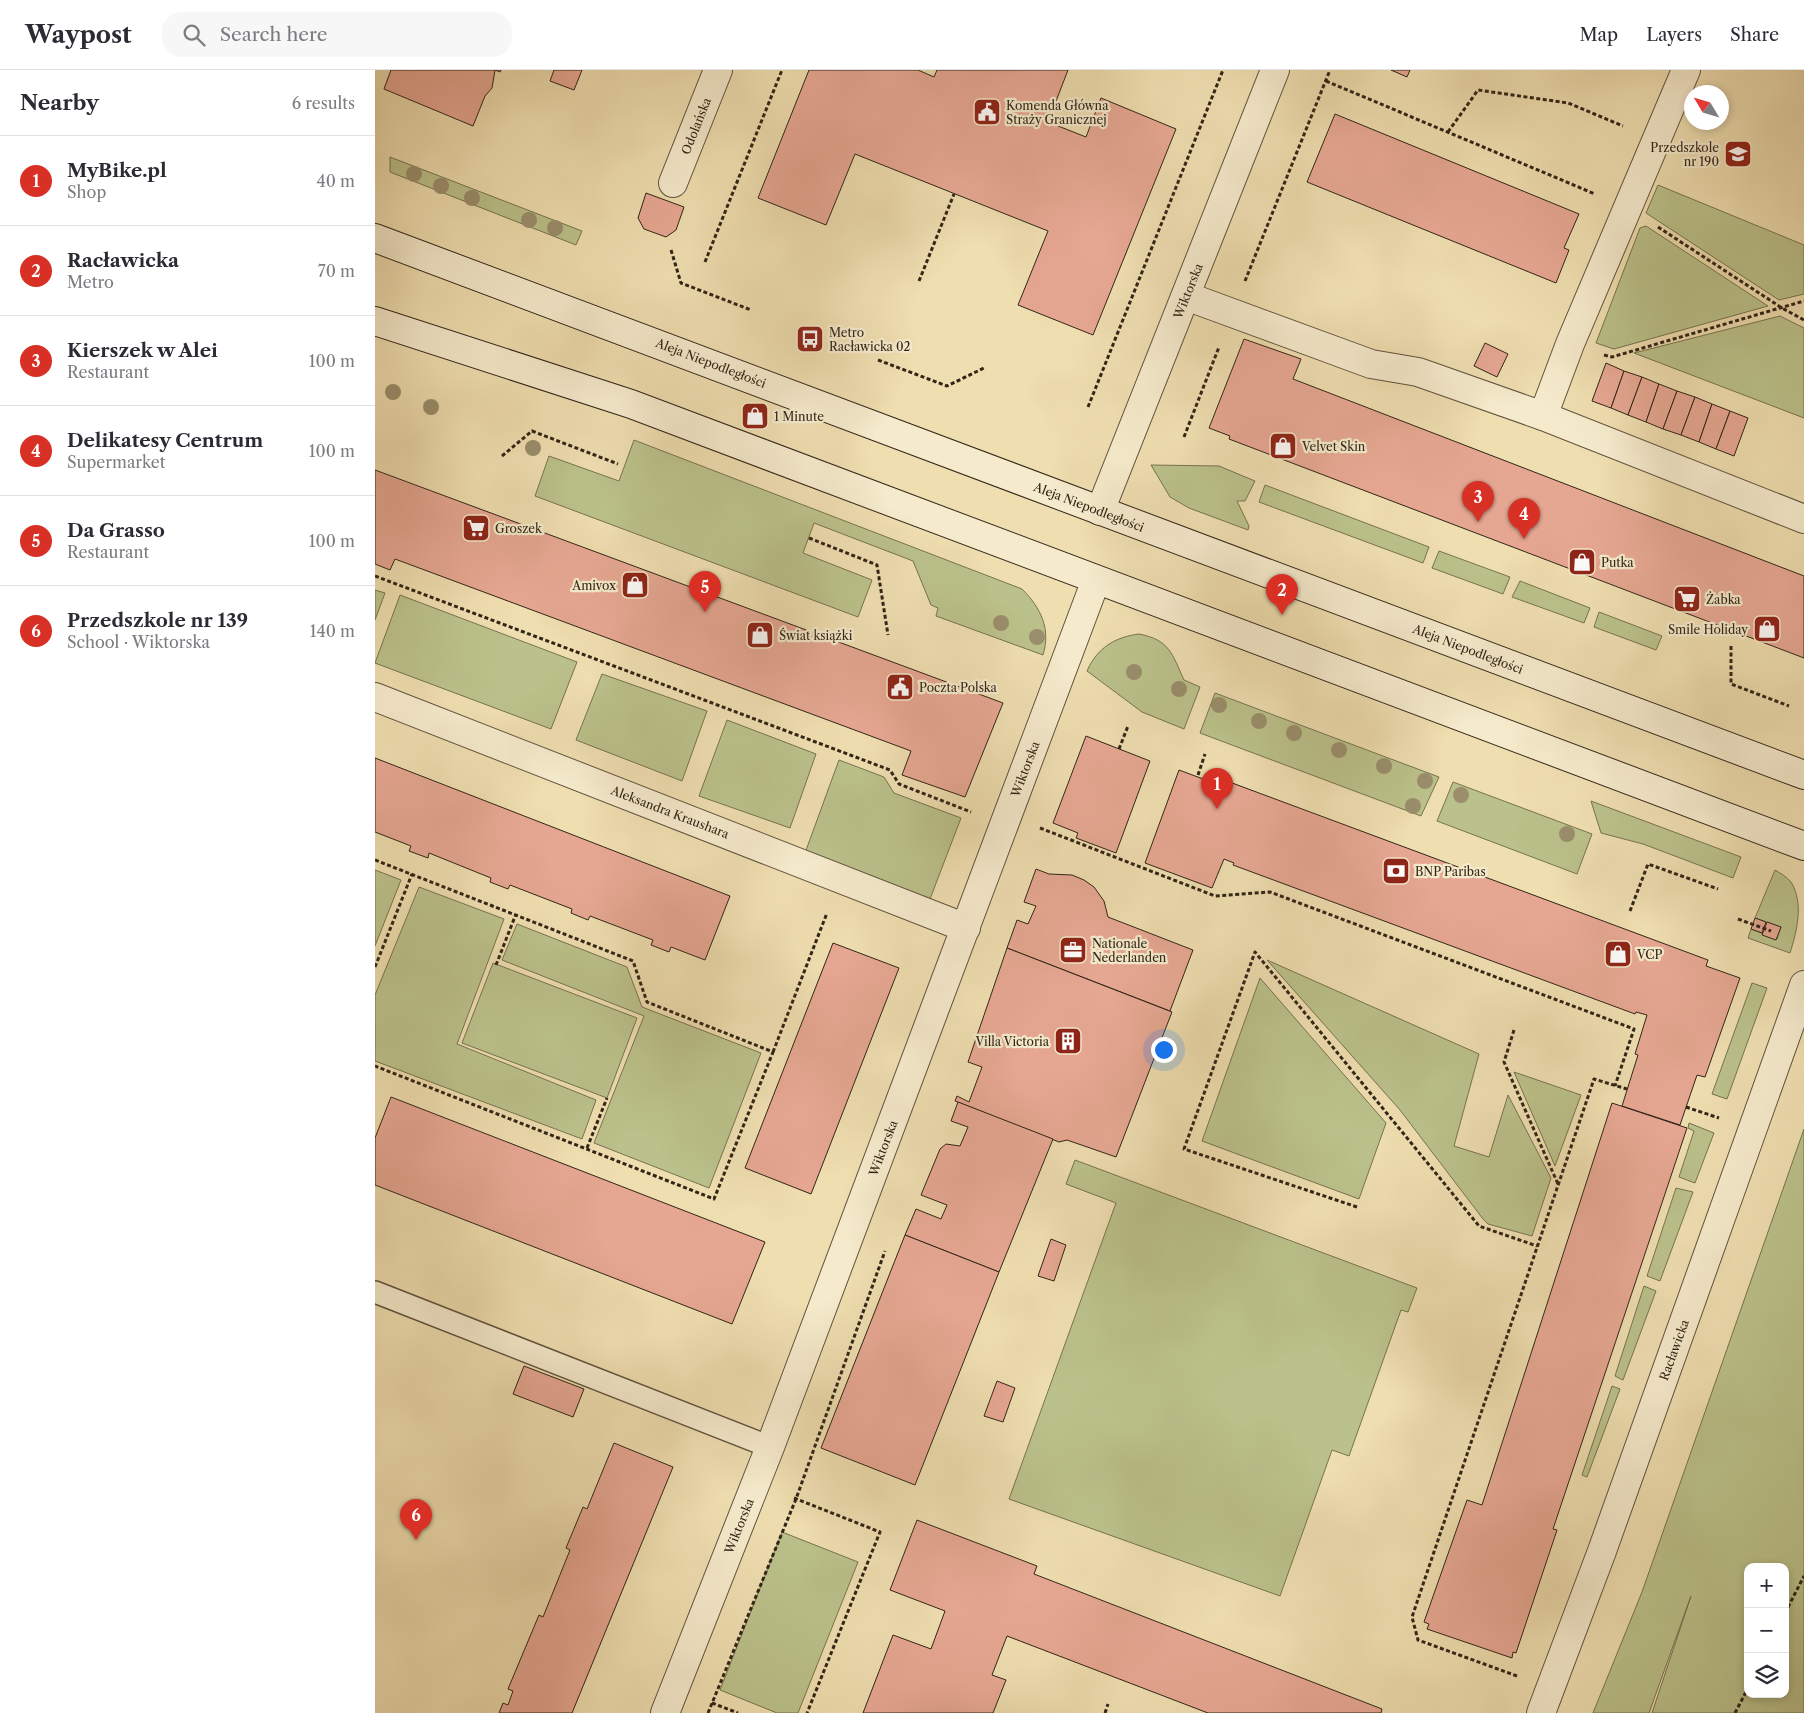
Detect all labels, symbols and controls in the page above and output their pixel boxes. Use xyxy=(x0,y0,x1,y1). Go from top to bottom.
search box xyxy=(162,12,512,57)
text: Waypost xyxy=(25,20,132,49)
icon: search xyxy=(180,21,208,49)
text: Search here xyxy=(220,23,327,46)
text: Map xyxy=(1580,24,1618,46)
text: Layers xyxy=(1646,24,1702,46)
text: Share xyxy=(1730,24,1779,46)
north arrow xyxy=(1684,85,1729,130)
text: Nearby xyxy=(20,90,99,115)
text: 6 results xyxy=(292,93,355,113)
street label: Odolańska xyxy=(678,95,714,157)
public building icon: Komenda Główna Straży Granicznej xyxy=(972,97,1002,127)
place label: Komenda Główna Straży Granicznej xyxy=(1006,98,1109,127)
school or university icon: Przedszkole nr 190 xyxy=(1723,139,1753,169)
place label: Przedszkole nr 190 xyxy=(1650,140,1719,169)
text: MyBike.pl xyxy=(67,159,167,182)
text: 1 xyxy=(32,171,40,191)
text: 40 m xyxy=(316,171,355,191)
text: Shop xyxy=(67,182,106,202)
text: Racławicka xyxy=(67,249,179,272)
street label: Wiktorska xyxy=(1170,260,1206,322)
text: 2 xyxy=(31,261,41,281)
text: 70 m xyxy=(318,261,355,281)
text: Metro xyxy=(67,272,114,292)
bus stop icon: Metro Racławicka 02 xyxy=(795,324,825,354)
place label: Metro Racławicka 02 xyxy=(829,325,911,354)
street label: Aleja Niepodległości xyxy=(653,335,769,391)
text: Kierszek w Alei xyxy=(67,339,218,362)
text: 3 xyxy=(31,351,41,371)
text: 100 m xyxy=(309,351,355,371)
text: Restaurant xyxy=(67,362,149,382)
shop icon: 1 Minute xyxy=(740,401,770,431)
place label: 1 Minute xyxy=(774,409,824,424)
text: Delikatesy Centrum xyxy=(67,429,263,452)
shop icon: Velvet Skin xyxy=(1268,431,1298,461)
place label: Velvet Skin xyxy=(1301,439,1366,454)
text: 4 xyxy=(31,441,41,461)
text: 100 m xyxy=(309,441,355,461)
text: Supermarket xyxy=(67,452,165,472)
street label: Aleja Niepodległości xyxy=(1031,479,1147,535)
pin: 3 xyxy=(1462,481,1494,522)
pin: 4 xyxy=(1508,498,1540,539)
supermarket icon: Groszek xyxy=(461,513,491,543)
text: Da Grasso xyxy=(67,519,165,542)
place label: Groszek xyxy=(495,521,543,536)
text: 5 xyxy=(32,531,40,551)
text: 100 m xyxy=(309,531,355,551)
text: Restaurant xyxy=(67,542,149,562)
shop icon: Putka xyxy=(1567,547,1597,577)
place label: Putka xyxy=(1601,555,1634,570)
shop icon: Amivox xyxy=(620,570,650,600)
pin: 5 xyxy=(689,571,721,612)
pin: 2 xyxy=(1266,574,1298,615)
place label: Amivox xyxy=(571,578,616,593)
supermarket icon: Żabka xyxy=(1672,584,1702,614)
place label: Żabka xyxy=(1706,591,1741,607)
text: Przedszkole nr 139 xyxy=(67,609,248,632)
shop icon: Smile Holiday xyxy=(1752,614,1782,644)
shop icon: Świat książki xyxy=(745,620,775,650)
text: 6 xyxy=(31,621,41,641)
text: 140 m xyxy=(310,621,355,641)
street label: Aleja Niepodległości xyxy=(1410,621,1526,677)
place label: Smile Holiday xyxy=(1668,622,1748,637)
place label: Świat książki xyxy=(779,627,853,643)
text: School · Wiktorska xyxy=(67,632,210,652)
public building icon: Poczta Polska xyxy=(885,672,915,702)
place label: Poczta Polska xyxy=(919,680,998,695)
street label: Wiktorska xyxy=(1007,738,1043,800)
pin: 1 xyxy=(1201,768,1233,809)
street label: Aleksandra Kraushara xyxy=(608,782,732,842)
bank icon: BNP Paribas xyxy=(1381,856,1411,886)
place label: BNP Paribas xyxy=(1415,864,1486,879)
office icon: Nationale Nederlanden xyxy=(1058,935,1088,965)
place label: Nationale Nederlanden xyxy=(1092,936,1167,965)
shop icon: VCP xyxy=(1603,939,1633,969)
place label: VCP xyxy=(1636,947,1663,962)
building icon: Villa Victoria xyxy=(1053,1026,1083,1056)
place label: Villa Victoria xyxy=(974,1034,1050,1049)
your location xyxy=(1151,1037,1177,1063)
street label: Wiktorska xyxy=(865,1117,901,1179)
street label: Racławicka xyxy=(1656,1317,1692,1383)
street label: Wiktorska xyxy=(721,1495,757,1557)
pin: 6 xyxy=(400,1499,432,1540)
map controls xyxy=(1744,1563,1789,1698)
button: + xyxy=(1744,1563,1789,1608)
button: − xyxy=(1744,1608,1789,1653)
button: layers xyxy=(1744,1653,1789,1698)

